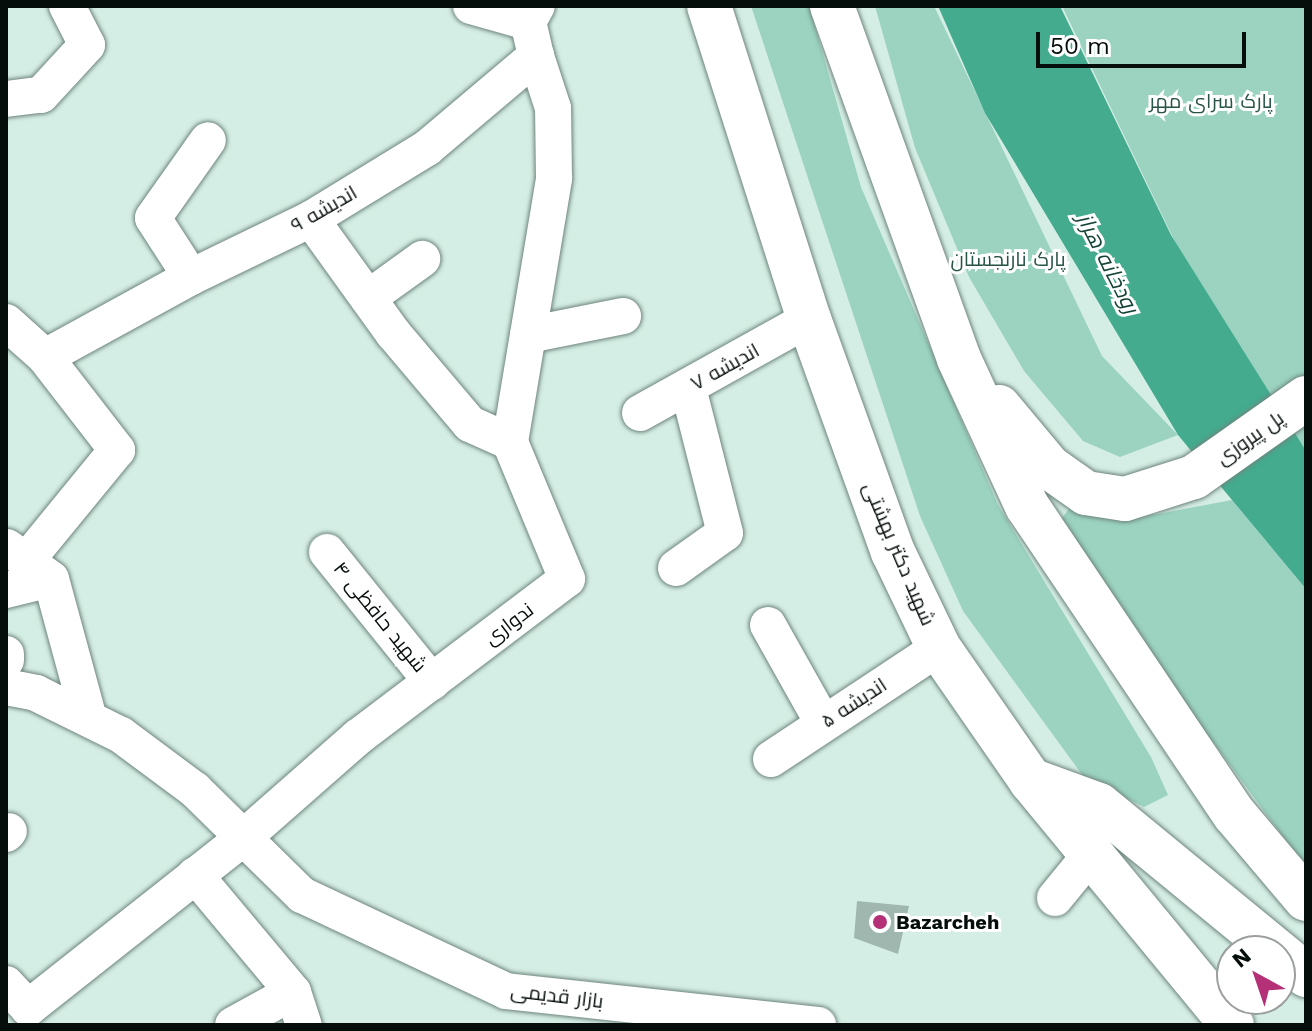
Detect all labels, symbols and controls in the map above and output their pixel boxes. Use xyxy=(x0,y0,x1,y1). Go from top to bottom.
scale bar xyxy=(1040,16,1250,66)
text: 50 m xyxy=(1050,32,1110,60)
park label: پارک سرای مهر xyxy=(1149,89,1273,113)
street label: اندیشه ۹ xyxy=(287,180,361,238)
water label: رودخانه هراز xyxy=(1072,208,1144,318)
park label: پارک نارنجستان xyxy=(950,247,1066,271)
street label: اندیشه ۷ xyxy=(686,338,764,396)
street label: پل پیروزی xyxy=(1211,406,1289,470)
street label: شهید دکتر بهشتی xyxy=(858,479,940,629)
street label: شهید حافظی ۴ xyxy=(328,557,432,677)
street label: ندواری xyxy=(480,598,538,650)
street label: اندیشه ۵ xyxy=(817,673,891,733)
place label: Bazarcheh xyxy=(896,910,999,934)
marker: Bazarcheh xyxy=(871,913,889,931)
north arrow xyxy=(1216,935,1296,1015)
text: N xyxy=(1227,943,1256,973)
street label: بازار قدیمی xyxy=(509,978,605,1014)

